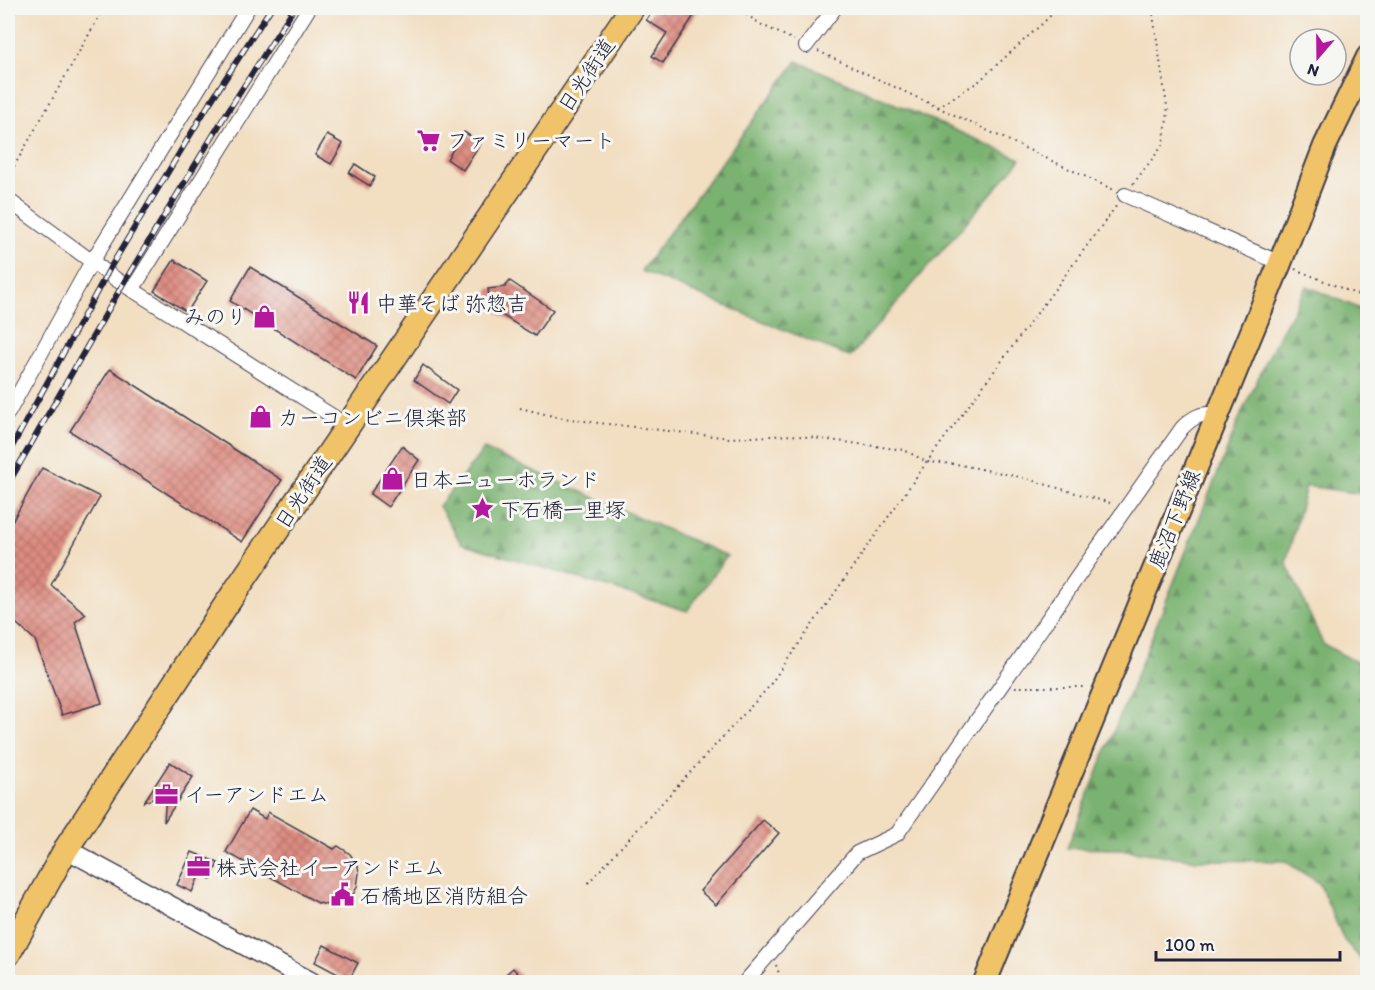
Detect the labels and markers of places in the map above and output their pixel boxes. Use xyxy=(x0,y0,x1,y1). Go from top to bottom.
supermarket icon: ファミリーマート xyxy=(416,127,442,153)
place label: ファミリーマート xyxy=(447,128,615,153)
restaurant icon: 中華そば 弥惣吉 xyxy=(345,290,371,316)
place label: 中華そば 弥惣吉 xyxy=(376,291,528,316)
shop icon: みのり xyxy=(252,303,278,329)
place label: みのり xyxy=(184,304,247,329)
shop icon: カーコンビニ倶楽部 xyxy=(247,404,273,430)
place label: カーコンビニ倶楽部 xyxy=(278,405,467,430)
shop icon: 日本ニューホランド xyxy=(380,466,406,492)
place label: 日本ニューホランド xyxy=(411,467,600,492)
place icon: 下石橋一里塚 xyxy=(469,496,495,522)
place label: 下石橋一里塚 xyxy=(500,497,626,522)
office icon: イーアンドエム xyxy=(153,781,179,807)
place label: イーアンドエム xyxy=(184,782,329,807)
office icon: 株式会社イーアンドエム xyxy=(185,854,211,880)
place label: 株式会社イーアンドエム xyxy=(216,855,445,880)
public building icon: 石橋地区消防組合 xyxy=(329,882,355,908)
place label: 石橋地区消防組合 xyxy=(360,883,528,908)

